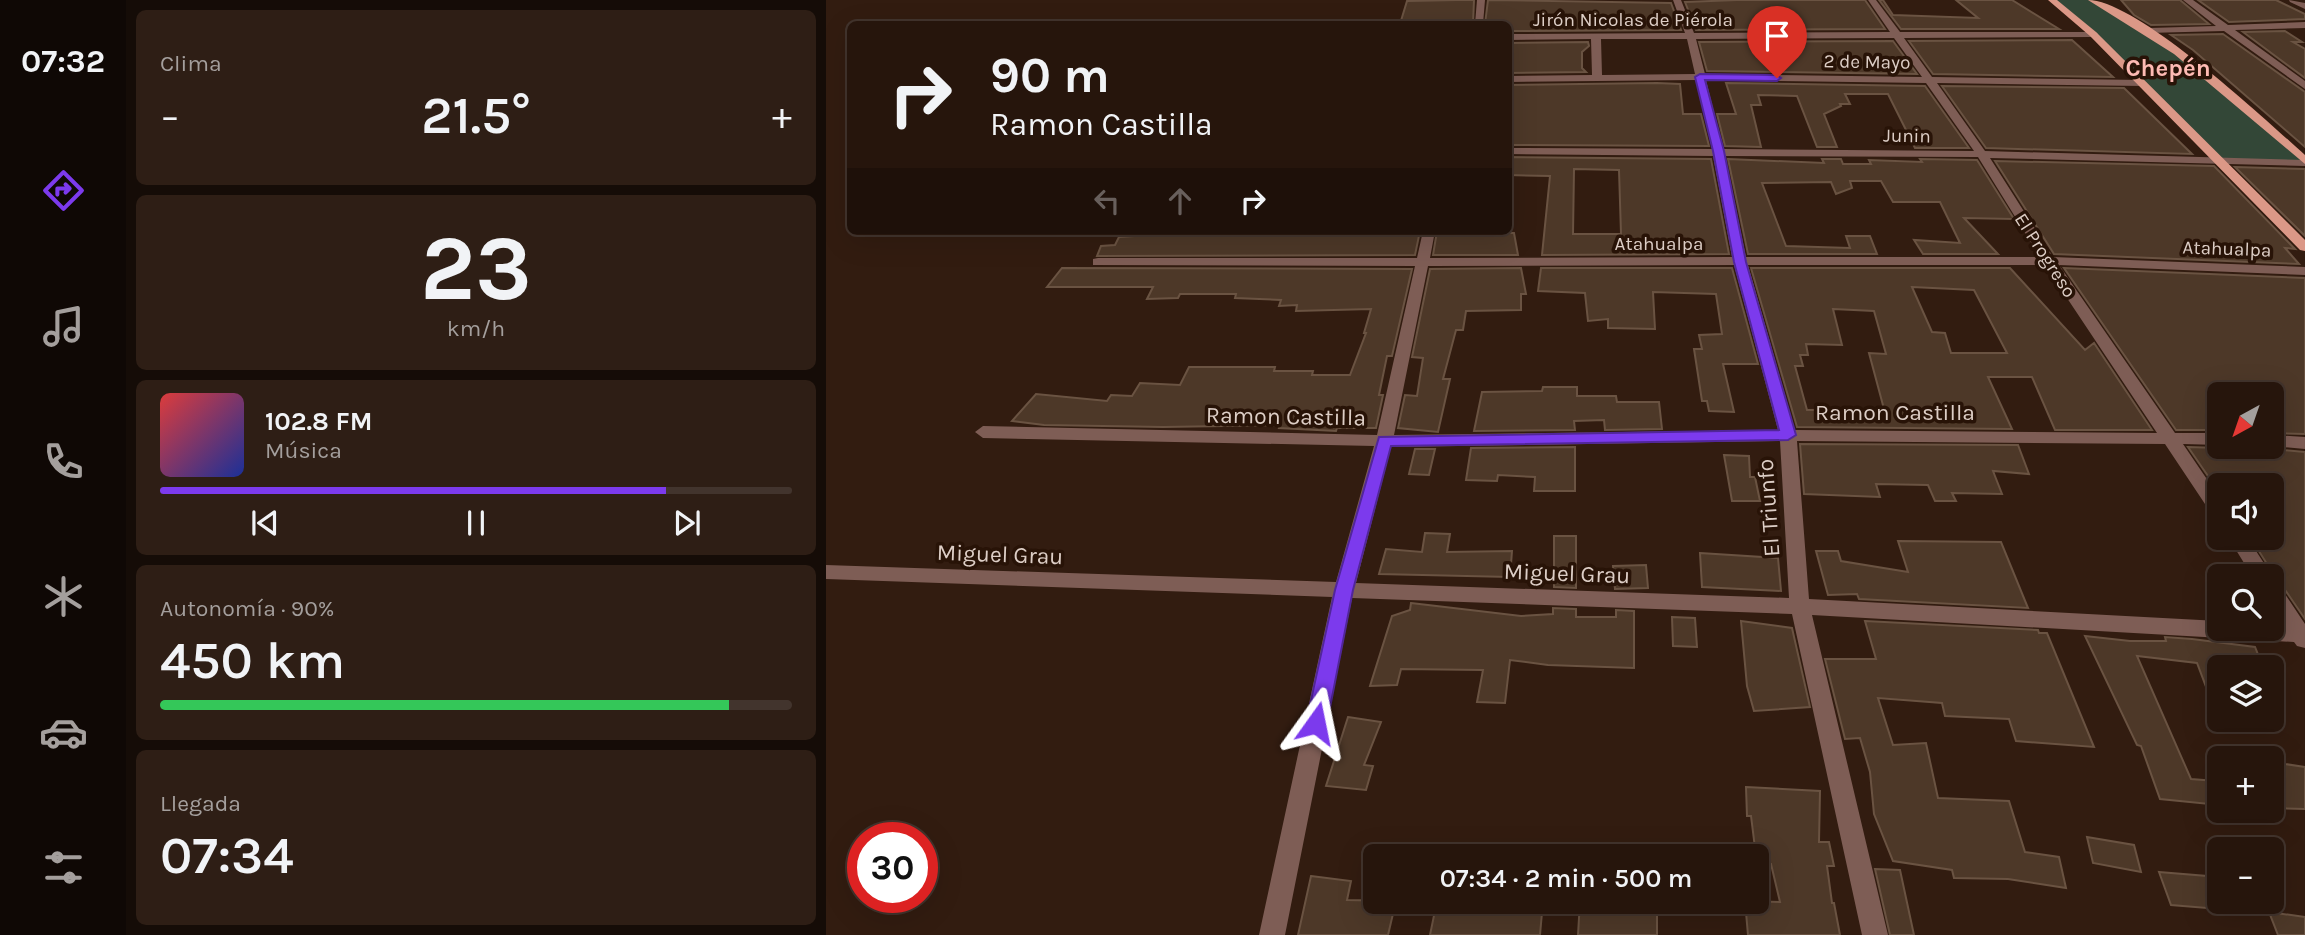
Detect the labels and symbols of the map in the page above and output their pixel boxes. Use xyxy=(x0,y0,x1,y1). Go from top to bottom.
pin xyxy=(1747,6,1807,78)
street label: Jirón Nicolas de Piérola xyxy=(1533,9,1733,31)
street label: 2 de Mayo xyxy=(1823,50,1911,74)
district label: Chepén xyxy=(2125,54,2211,82)
street label: Junin xyxy=(1883,125,1931,147)
street label: El Progreso xyxy=(2010,209,2081,302)
street label: Atahualpa xyxy=(1615,233,1703,255)
street label: Atahualpa xyxy=(2182,236,2272,262)
north arrow xyxy=(2207,382,2284,458)
street label: Ramon Castilla xyxy=(1815,399,1975,426)
street label: Ramon Castilla xyxy=(1206,402,1366,431)
street label: El Triunfo xyxy=(1752,458,1785,558)
street label: Miguel Grau xyxy=(936,539,1064,570)
street label: Miguel Grau xyxy=(1503,558,1631,589)
position arrow xyxy=(1279,686,1353,760)
speed limit sign: 30 xyxy=(847,822,938,913)

